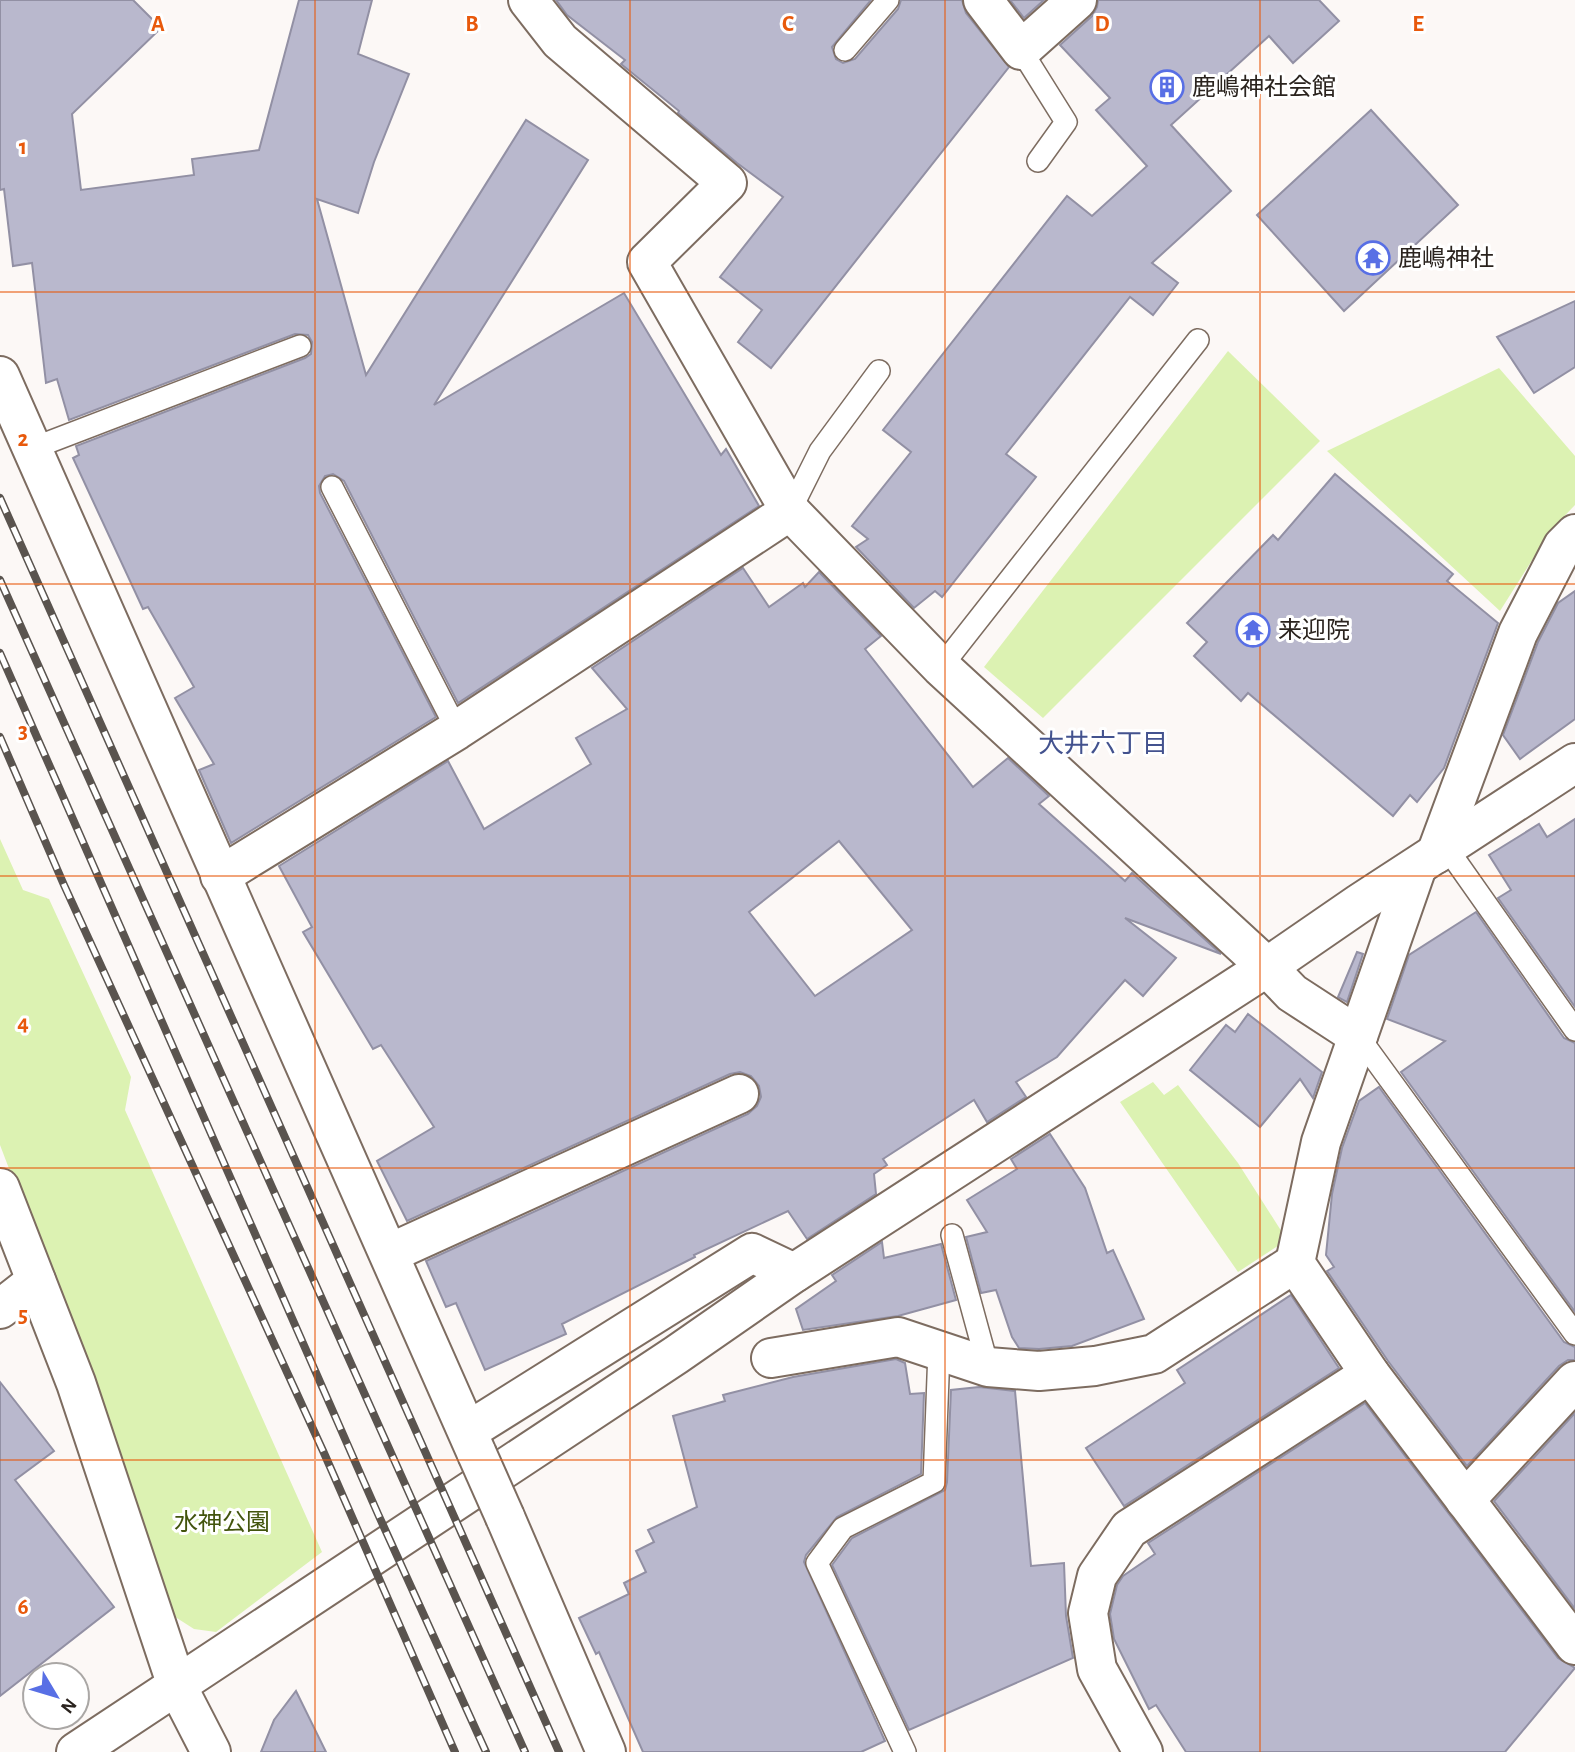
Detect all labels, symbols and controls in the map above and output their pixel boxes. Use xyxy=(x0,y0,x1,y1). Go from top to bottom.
text: A xyxy=(151,13,165,36)
text: B xyxy=(465,13,479,36)
text: C xyxy=(782,13,794,36)
text: D xyxy=(1094,13,1110,36)
text: E xyxy=(1412,13,1424,36)
building icon: 鹿嶋神社会館 xyxy=(1148,68,1186,106)
place label: 鹿嶋神社会館 xyxy=(1192,74,1336,100)
text: 1 xyxy=(19,136,27,159)
temple icon: 鹿嶋神社 xyxy=(1354,239,1392,277)
place label: 鹿嶋神社 xyxy=(1398,245,1494,271)
text: 2 xyxy=(18,428,29,451)
temple icon: 来迎院 xyxy=(1234,611,1272,649)
place label: 来迎院 xyxy=(1278,617,1350,643)
text: 3 xyxy=(18,720,28,743)
district label: 大井六丁目 xyxy=(1038,730,1168,757)
text: 4 xyxy=(17,1012,29,1035)
text: 5 xyxy=(18,1304,28,1327)
park label: 水神公園 xyxy=(174,1509,270,1535)
text: 6 xyxy=(17,1596,29,1619)
north arrow xyxy=(21,1661,91,1731)
text: N xyxy=(57,1694,80,1717)

